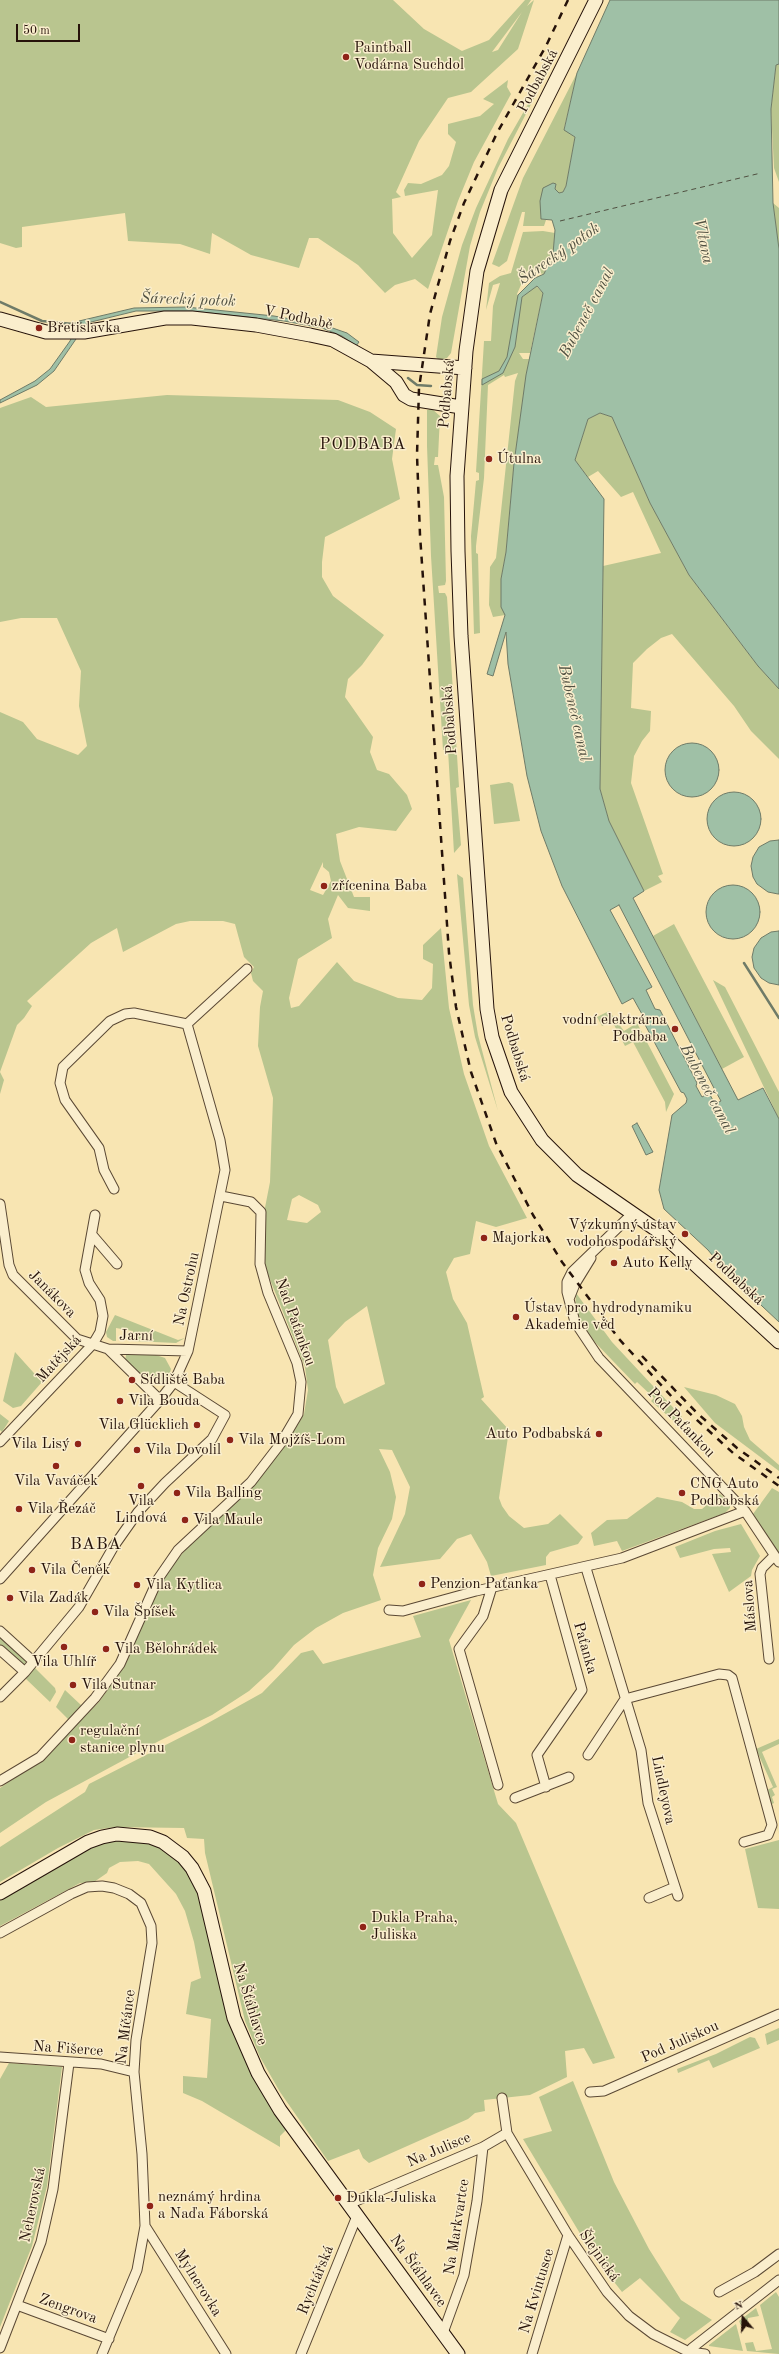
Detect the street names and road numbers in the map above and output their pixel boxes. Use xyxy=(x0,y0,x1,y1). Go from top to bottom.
street label: Podbabská xyxy=(514,46,562,116)
street label: V Podbabě xyxy=(262,302,334,334)
street label: Podbabská xyxy=(435,359,459,429)
street label: Podbabská xyxy=(439,685,461,755)
street label: Podbabská xyxy=(496,1012,534,1084)
street label: Podbabská xyxy=(705,1249,767,1309)
street label: Na Ostrohu xyxy=(170,1250,204,1328)
street label: Janákova xyxy=(24,1266,80,1322)
street label: Nad Paťankou xyxy=(271,1276,319,1368)
street label: Jarní xyxy=(119,1327,153,1345)
street label: Matějská xyxy=(32,1331,86,1387)
street label: Pod Paťankou xyxy=(643,1384,719,1462)
street label: Máslova xyxy=(739,1579,761,1633)
street label: Paťanka xyxy=(569,1620,601,1676)
street label: Lindleyova xyxy=(647,1754,679,1826)
street label: Na Šťáhlavce xyxy=(229,1961,271,2047)
street label: Na Míčánce xyxy=(112,1989,140,2065)
street label: Pod Juliskou xyxy=(638,2017,722,2067)
street label: Na Fišerce xyxy=(32,2038,104,2060)
street label: Na Julisce xyxy=(404,2129,474,2171)
street label: Neherovská xyxy=(16,2166,50,2244)
street label: Na Markvartce xyxy=(441,2178,473,2276)
street label: Šlejnická xyxy=(575,2227,623,2285)
street label: Na Šťáhlavce xyxy=(386,2231,450,2311)
street label: Rychtářská xyxy=(294,2243,338,2317)
street label: Mylnerovka xyxy=(170,2246,226,2320)
street label: Na Kvintusce xyxy=(516,2246,558,2336)
street label: Zengrova xyxy=(36,2290,100,2328)

